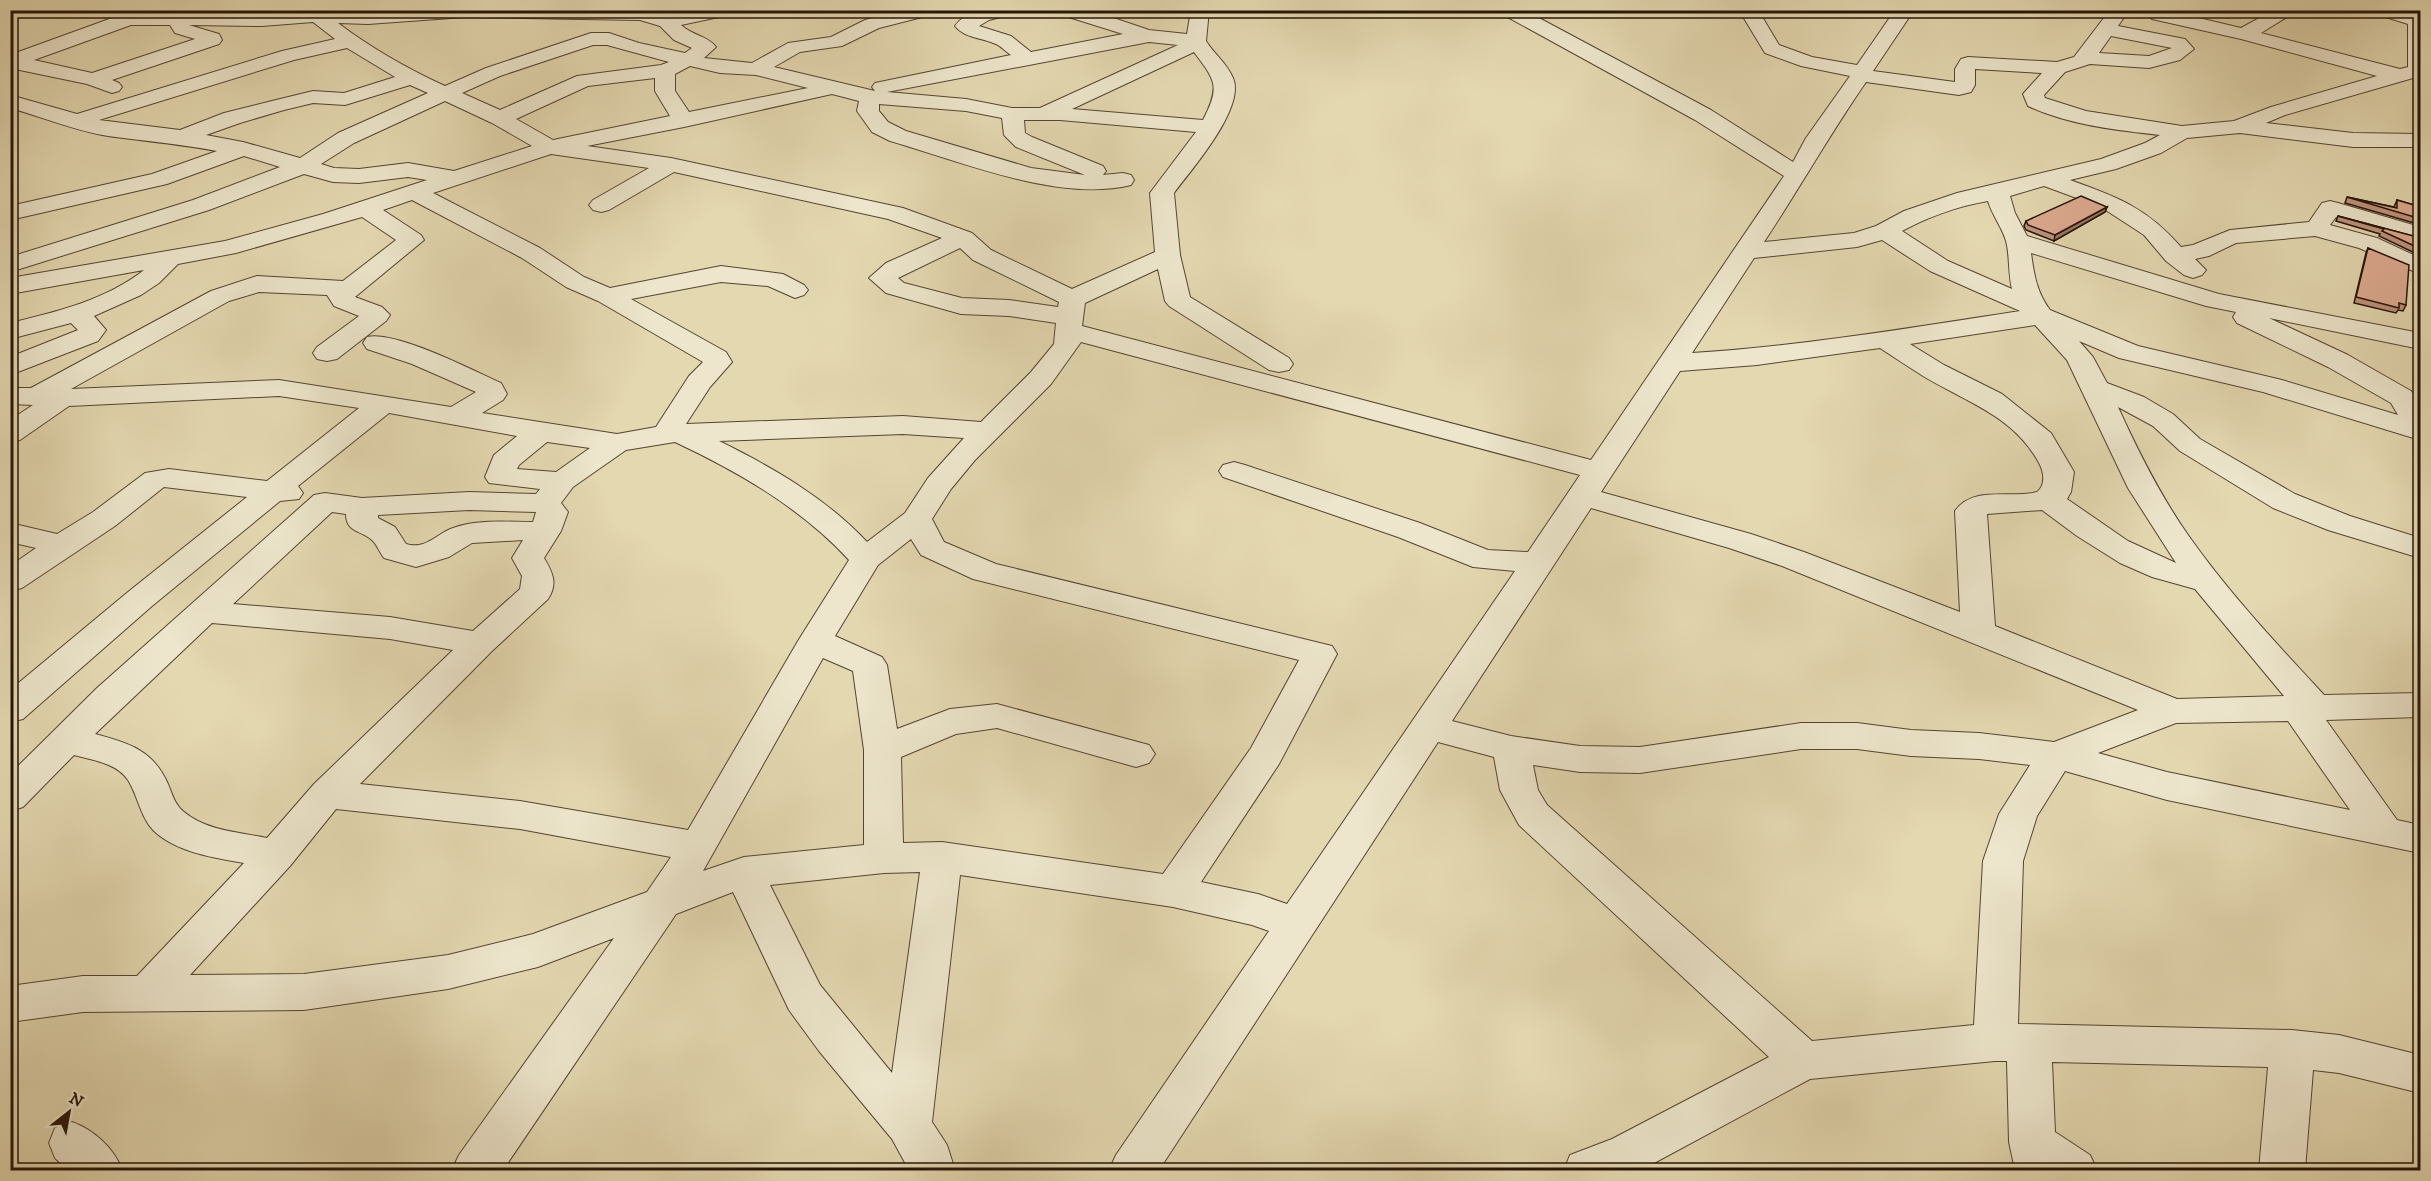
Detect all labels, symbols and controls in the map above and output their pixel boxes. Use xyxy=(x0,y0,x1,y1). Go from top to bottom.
north arrow xyxy=(39,1082,99,1142)
text: N xyxy=(65,1088,87,1112)

